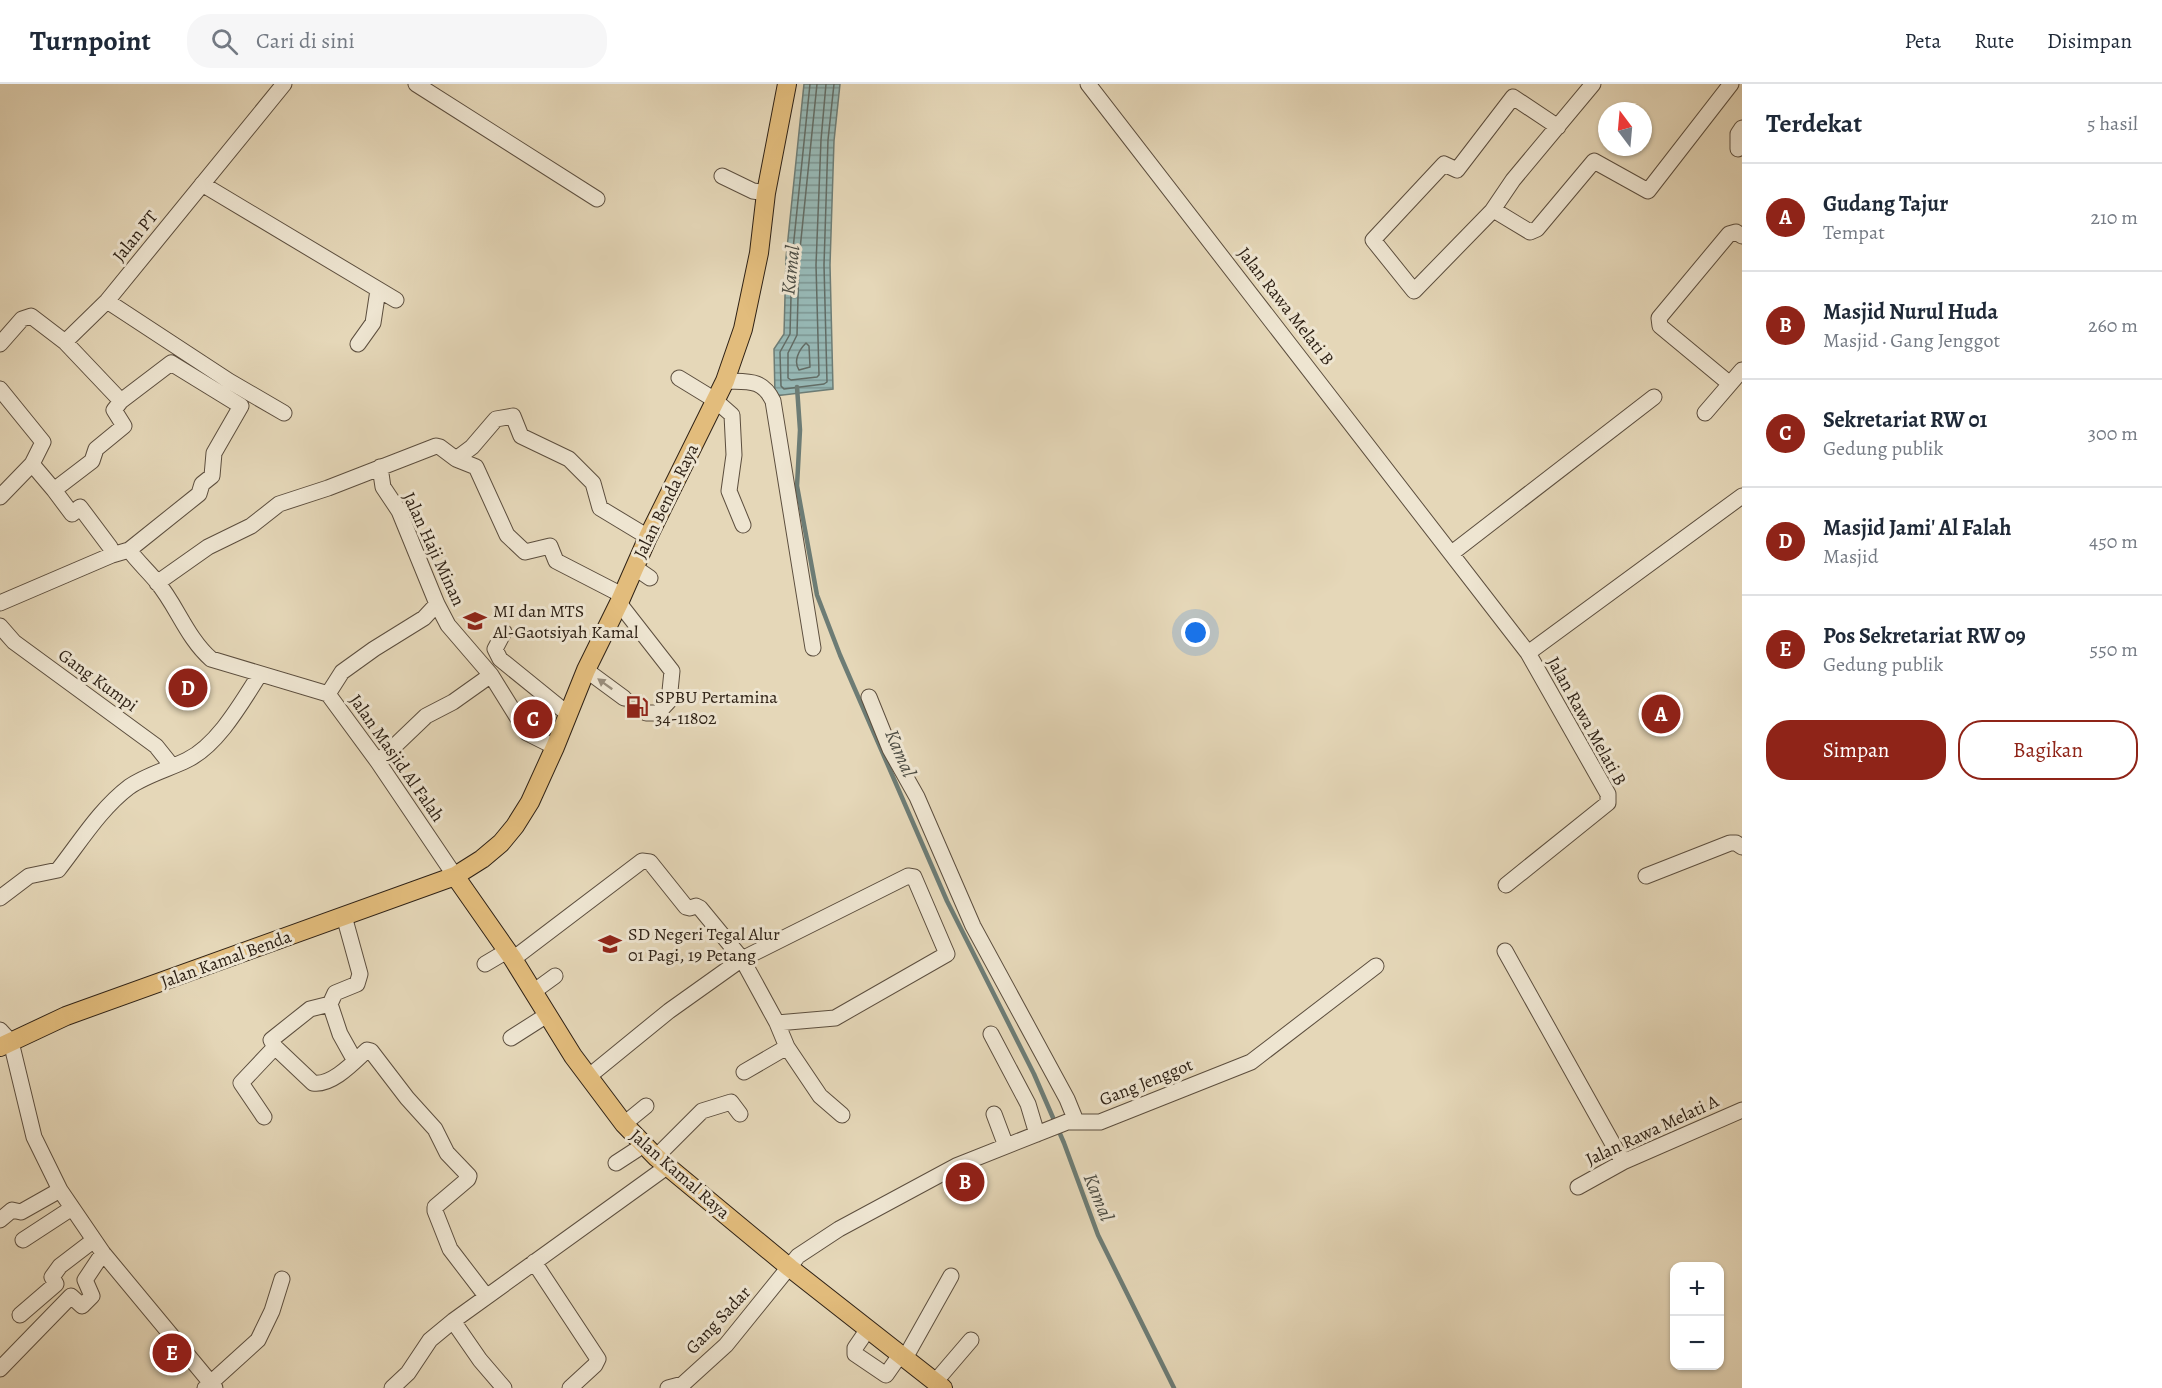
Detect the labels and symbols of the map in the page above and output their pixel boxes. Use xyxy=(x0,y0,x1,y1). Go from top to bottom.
north arrow xyxy=(1598,102,1652,156)
street label: Jalan PT xyxy=(107,205,163,267)
street label: Jalan Rawa Melati B xyxy=(1232,242,1340,370)
water label: Kamal xyxy=(774,244,807,296)
street label: Jalan Benda Raya xyxy=(628,439,704,562)
street label: Jalan Haji Minan xyxy=(397,488,471,610)
place label: MI dan MTS Al-Gaotsiyah Kamal xyxy=(492,599,639,644)
school or university icon: MI dan MTS Al-Gaotsiyah Kamal xyxy=(462,608,488,634)
your location xyxy=(1181,618,1210,647)
street label: Gang Kumpi xyxy=(53,643,143,717)
street label: Jalan Rawa Melati B xyxy=(1542,652,1632,790)
pin: D xyxy=(168,666,207,710)
one-way arrow xyxy=(597,679,612,691)
place label: SPBU Pertamina 34-11802 xyxy=(655,685,778,730)
street label: Jalan Masjid Al Falah xyxy=(344,689,450,827)
pin: A xyxy=(1642,692,1680,736)
fuel station icon: SPBU Pertamina 34-11802 xyxy=(624,694,650,720)
pin: C xyxy=(514,696,552,742)
water label: Kamal xyxy=(878,725,923,781)
place label: SD Negeri Tegal Alur 01 Pagi, 19 Petang xyxy=(628,922,780,967)
street label: Jalan Kamal Benda xyxy=(157,924,295,994)
school or university icon: SD Negeri Tegal Alur 01 Pagi, 19 Petang xyxy=(597,931,623,957)
street label: Gang Jenggot xyxy=(1096,1052,1196,1112)
street label: Jalan Rawa Melati A xyxy=(1582,1089,1723,1171)
street label: Jalan Kamal Raya xyxy=(625,1124,736,1225)
pin: B xyxy=(946,1160,984,1204)
water label: Kamal xyxy=(1077,1169,1120,1225)
street label: Gang Sadar xyxy=(680,1281,756,1359)
pin: E xyxy=(152,1330,192,1376)

